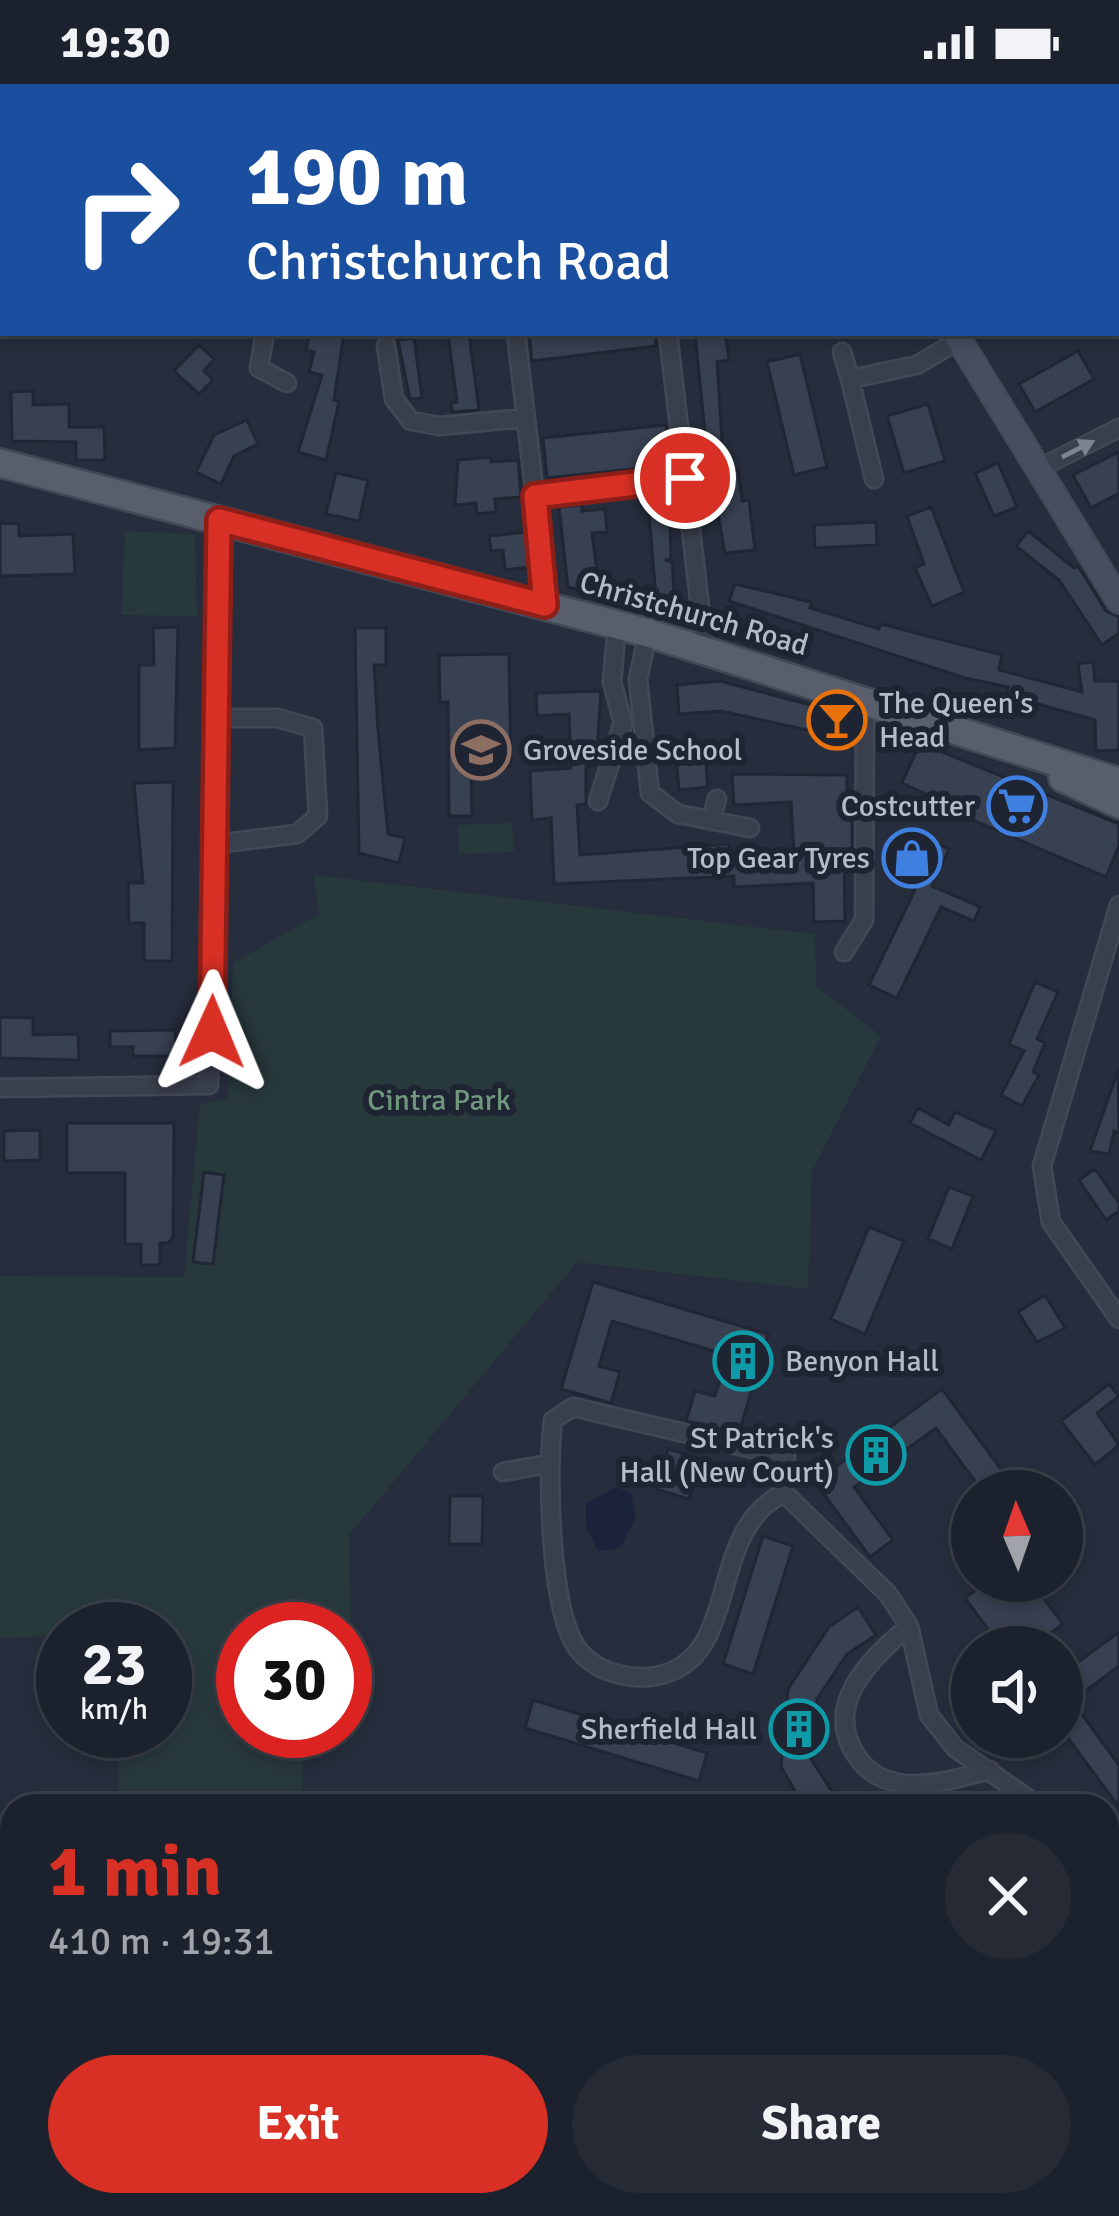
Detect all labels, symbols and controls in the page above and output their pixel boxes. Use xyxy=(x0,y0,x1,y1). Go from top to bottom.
text: 19:30 xyxy=(60,15,170,70)
text: 190 m xyxy=(246,125,468,229)
icon: right xyxy=(48,132,204,288)
text: Christchurch Road xyxy=(246,228,671,295)
pin xyxy=(634,427,736,529)
one-way arrow xyxy=(1060,440,1095,460)
icon: arrive xyxy=(652,445,718,511)
street label: Christchurch Road xyxy=(575,564,813,664)
place label: The Queen's Head xyxy=(879,685,1033,756)
bar icon: The Queen's Head xyxy=(806,689,868,751)
school or university icon: Groveside School xyxy=(450,719,512,781)
place label: Groveside School xyxy=(523,732,742,769)
supermarket icon: Costcutter xyxy=(986,775,1048,837)
place label: Costcutter xyxy=(841,788,975,825)
shop icon: Top Gear Tyres xyxy=(881,827,943,889)
place label: Top Gear Tyres xyxy=(687,840,870,877)
position arrow xyxy=(149,969,275,1095)
park label: Cintra Park xyxy=(367,1082,511,1119)
building icon: Benyon Hall xyxy=(712,1330,774,1392)
place label: Benyon Hall xyxy=(785,1343,939,1380)
place label: St Patrick's Hall (New Court) xyxy=(619,1420,834,1491)
building icon: St Patrick's Hall (New Court) xyxy=(845,1424,907,1486)
north arrow xyxy=(951,1470,1083,1602)
map controls xyxy=(951,1470,1083,1758)
speed limit sign: 30 xyxy=(216,1602,372,1758)
button: sound xyxy=(951,1626,1083,1758)
text: 23 xyxy=(82,1628,146,1702)
text: km/h xyxy=(80,1691,148,1728)
building icon: Sherfield Hall xyxy=(768,1698,830,1760)
place label: Sherfield Hall xyxy=(581,1711,757,1748)
text: 1 min xyxy=(48,1827,222,1916)
button: close xyxy=(945,1833,1071,1959)
text: 410 m · 19:31 xyxy=(48,1917,275,1965)
button: Exit xyxy=(48,2055,548,2193)
button: Share xyxy=(572,2055,1071,2193)

